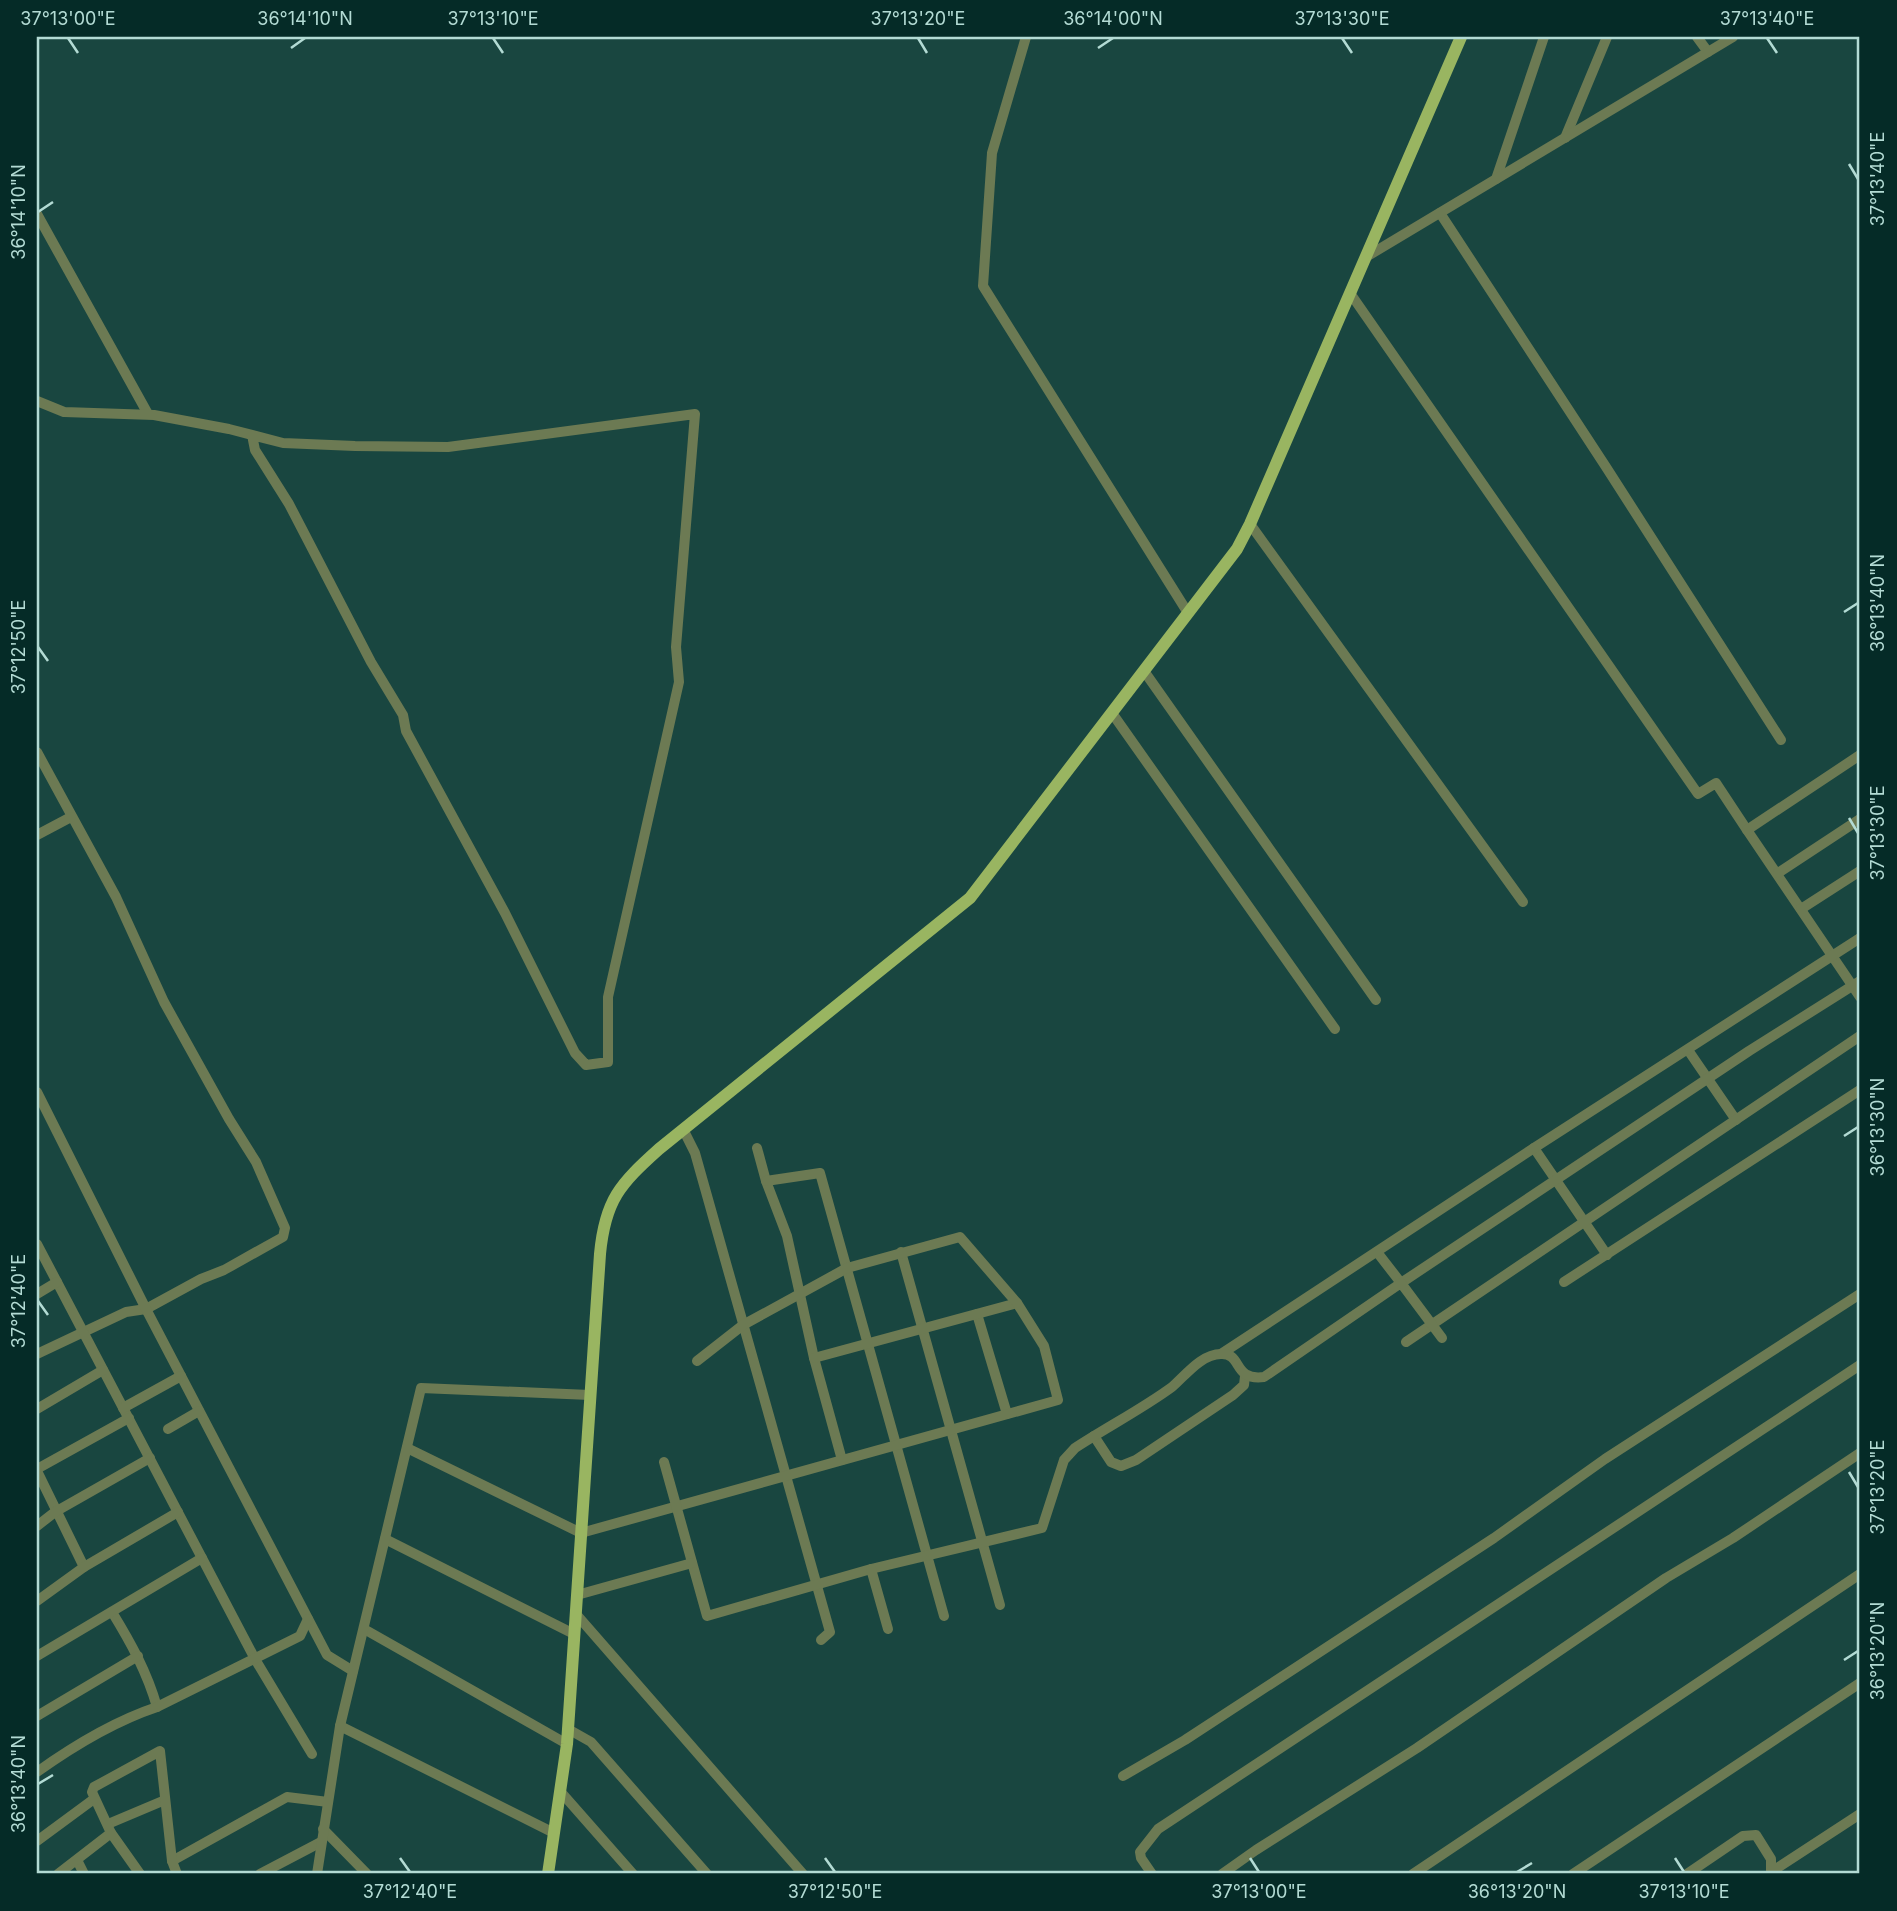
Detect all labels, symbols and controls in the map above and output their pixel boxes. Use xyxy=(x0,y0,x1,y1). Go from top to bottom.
text: 37°13'00"E xyxy=(20,8,116,29)
text: 36°14'10"N xyxy=(257,8,353,29)
text: 37°13'10"E xyxy=(447,8,539,29)
text: 37°13'20"E xyxy=(871,8,965,29)
text: 36°14'00"N xyxy=(1063,8,1163,29)
text: 37°13'30"E xyxy=(1294,8,1390,29)
text: 37°13'40"E xyxy=(1720,8,1814,29)
text: 37°13'40"E xyxy=(1867,132,1888,226)
text: 36°14'10"N xyxy=(8,164,29,260)
text: 36°13'40"N xyxy=(1867,554,1888,652)
text: 37°12'50"E xyxy=(8,600,29,694)
text: 37°13'30"E xyxy=(1867,785,1888,881)
text: 36°13'30"N xyxy=(1867,1078,1888,1176)
text: 37°12'40"E xyxy=(8,1254,29,1348)
text: 37°13'20"E xyxy=(1867,1440,1888,1534)
text: 36°13'20"N xyxy=(1867,1602,1888,1700)
text: 36°13'40"N xyxy=(8,1735,29,1833)
text: 37°12'40"E xyxy=(363,1881,457,1902)
text: 37°12'50"E xyxy=(788,1881,882,1902)
text: 37°13'00"E xyxy=(1211,1881,1307,1902)
text: 36°13'20"N xyxy=(1468,1881,1566,1902)
text: 37°13'10"E xyxy=(1638,1881,1730,1902)

